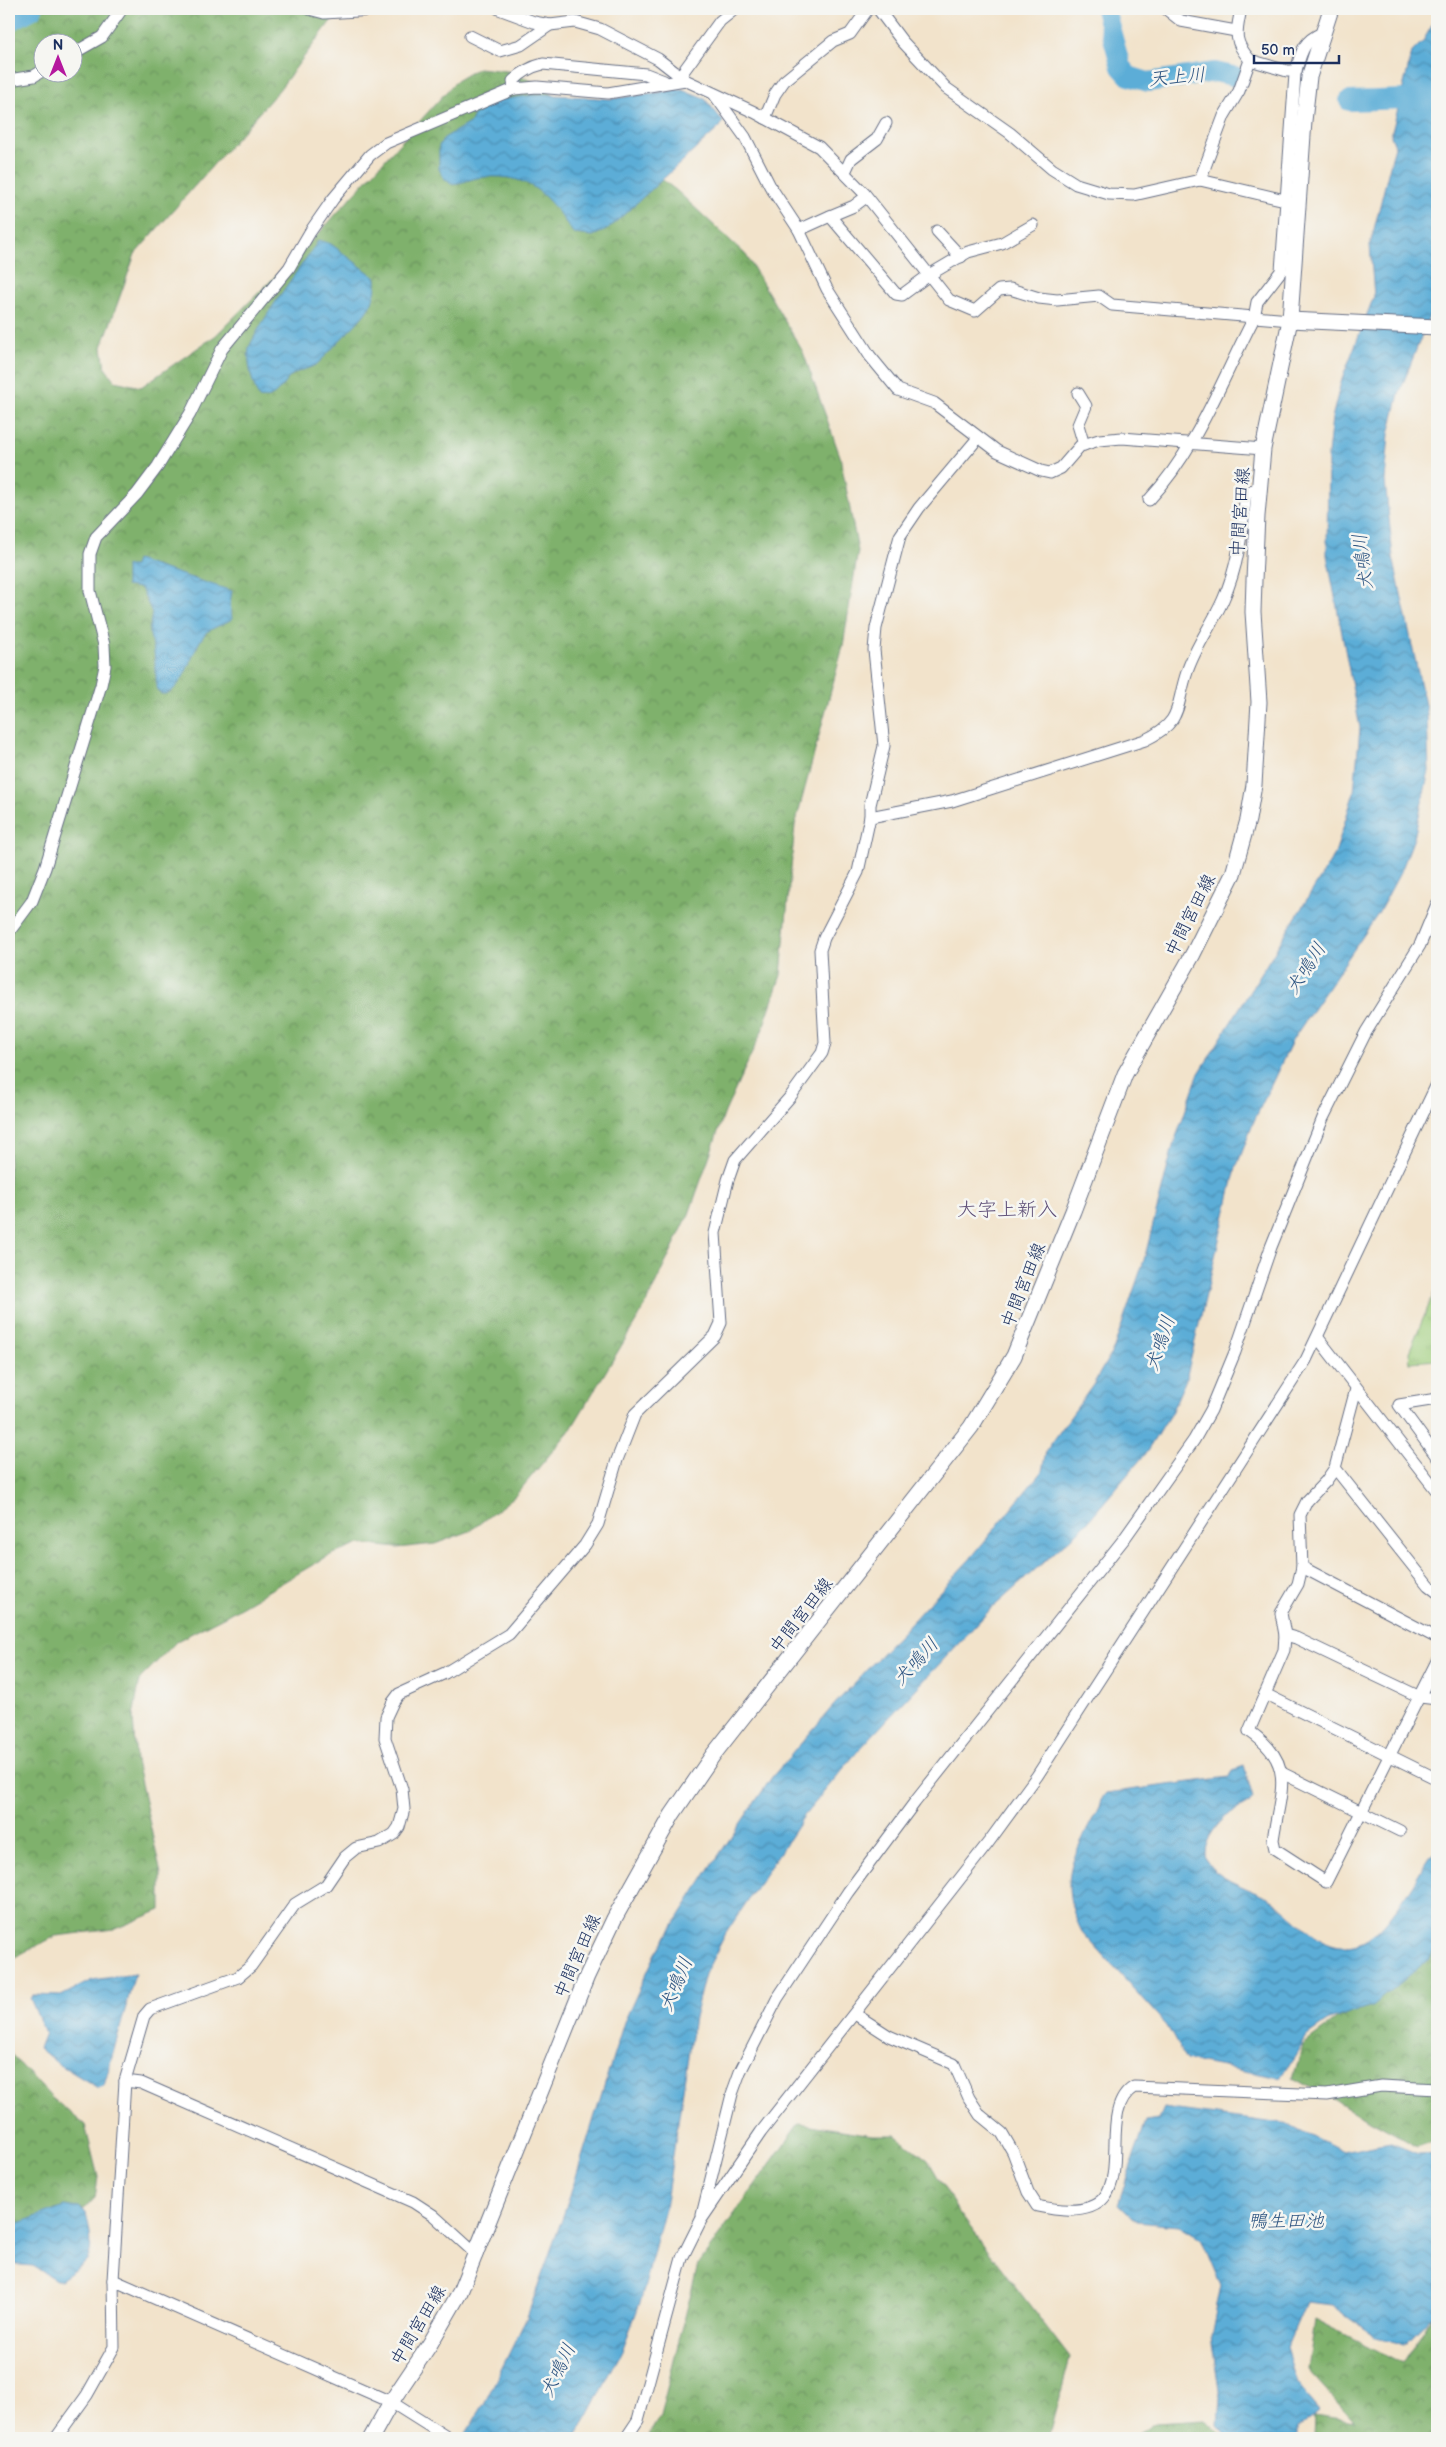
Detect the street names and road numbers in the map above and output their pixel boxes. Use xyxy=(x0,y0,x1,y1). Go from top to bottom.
street label: 中間宮田線 xyxy=(1227,466,1254,558)
street label: 中間宮田線 xyxy=(1161,870,1220,960)
street label: 中間宮田線 xyxy=(997,1240,1050,1331)
street label: 中間宮田線 xyxy=(765,1573,837,1657)
street label: 中間宮田線 xyxy=(550,1911,605,2002)
street label: 中間宮田線 xyxy=(386,2281,451,2369)

